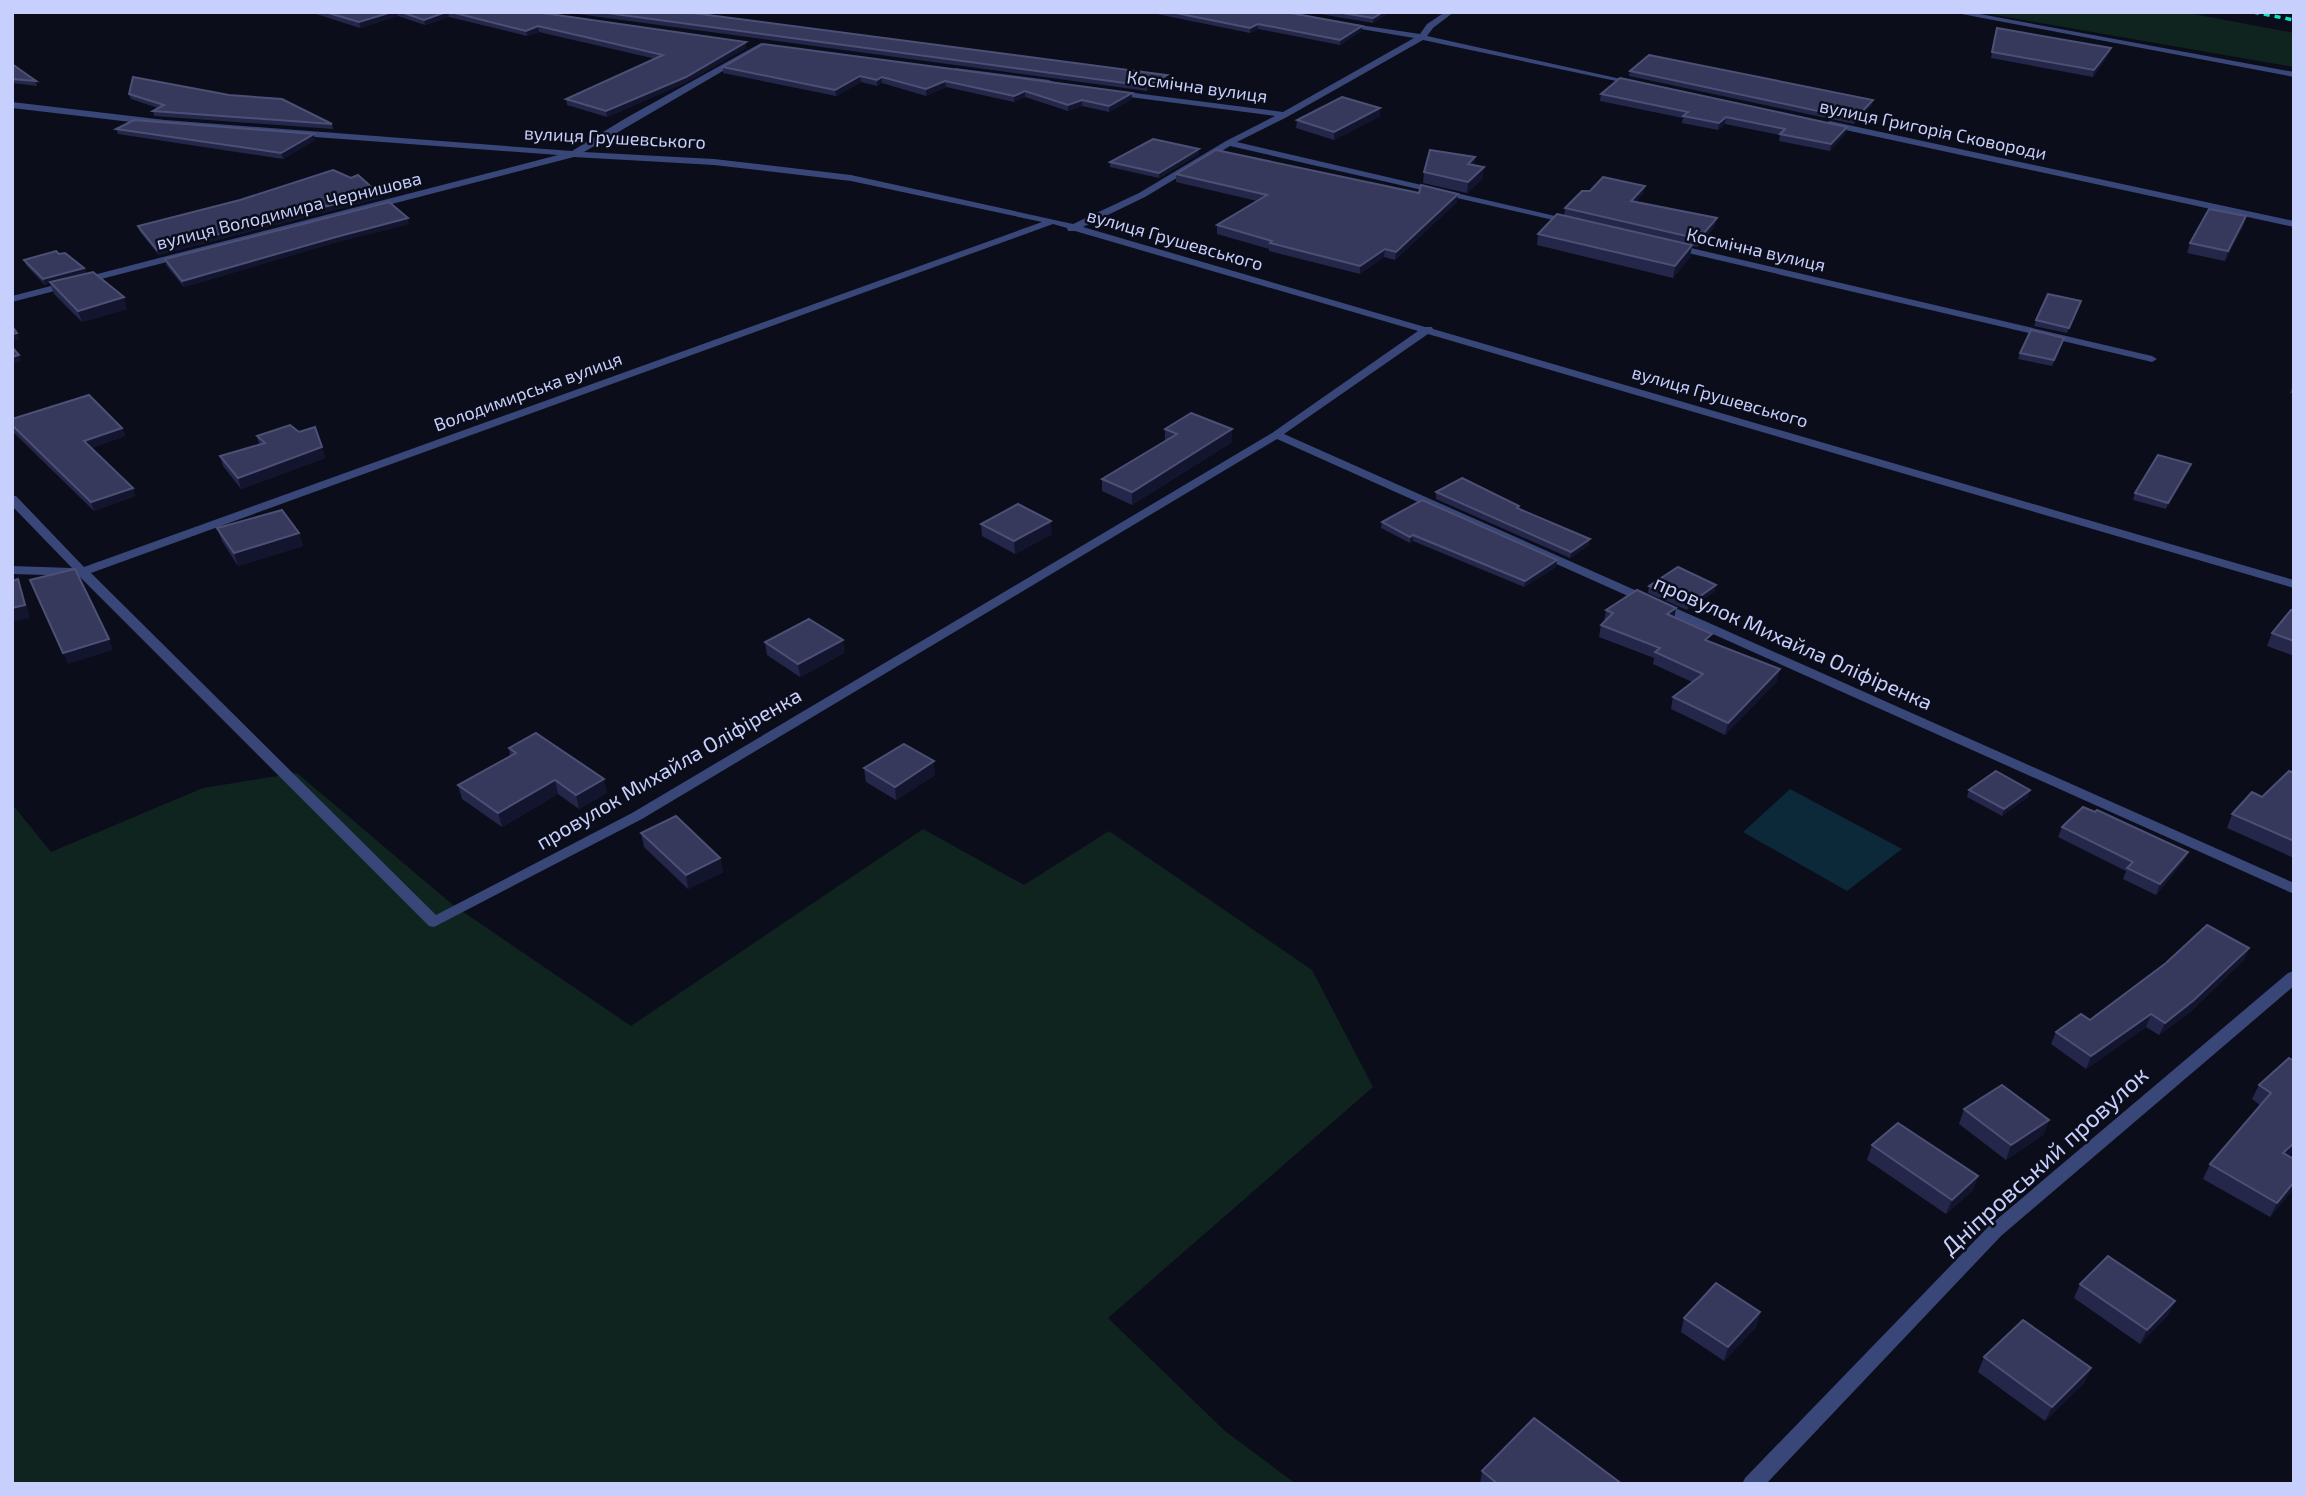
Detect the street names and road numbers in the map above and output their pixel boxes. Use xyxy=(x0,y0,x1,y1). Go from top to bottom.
street label: Космічна вулиця xyxy=(1125,65,1269,107)
street label: вулиця Григорія Сковороди xyxy=(1818,94,2049,164)
street label: вулиця Грушевського xyxy=(524,121,707,153)
street label: вулиця Володимира Чернишова xyxy=(154,166,424,254)
street label: вулиця Грушевського xyxy=(1085,203,1266,275)
street label: Космічна вулиця xyxy=(1685,222,1828,276)
street label: Володимирська вулиця xyxy=(430,347,625,435)
street label: вулиця Грушевського xyxy=(1630,360,1811,432)
street label: провулок Михайла Оліфіренка xyxy=(1650,569,1937,715)
street label: провулок Михайла Оліфіренка xyxy=(531,681,806,855)
street label: Дніпровський провулок xyxy=(1934,1059,2154,1261)

